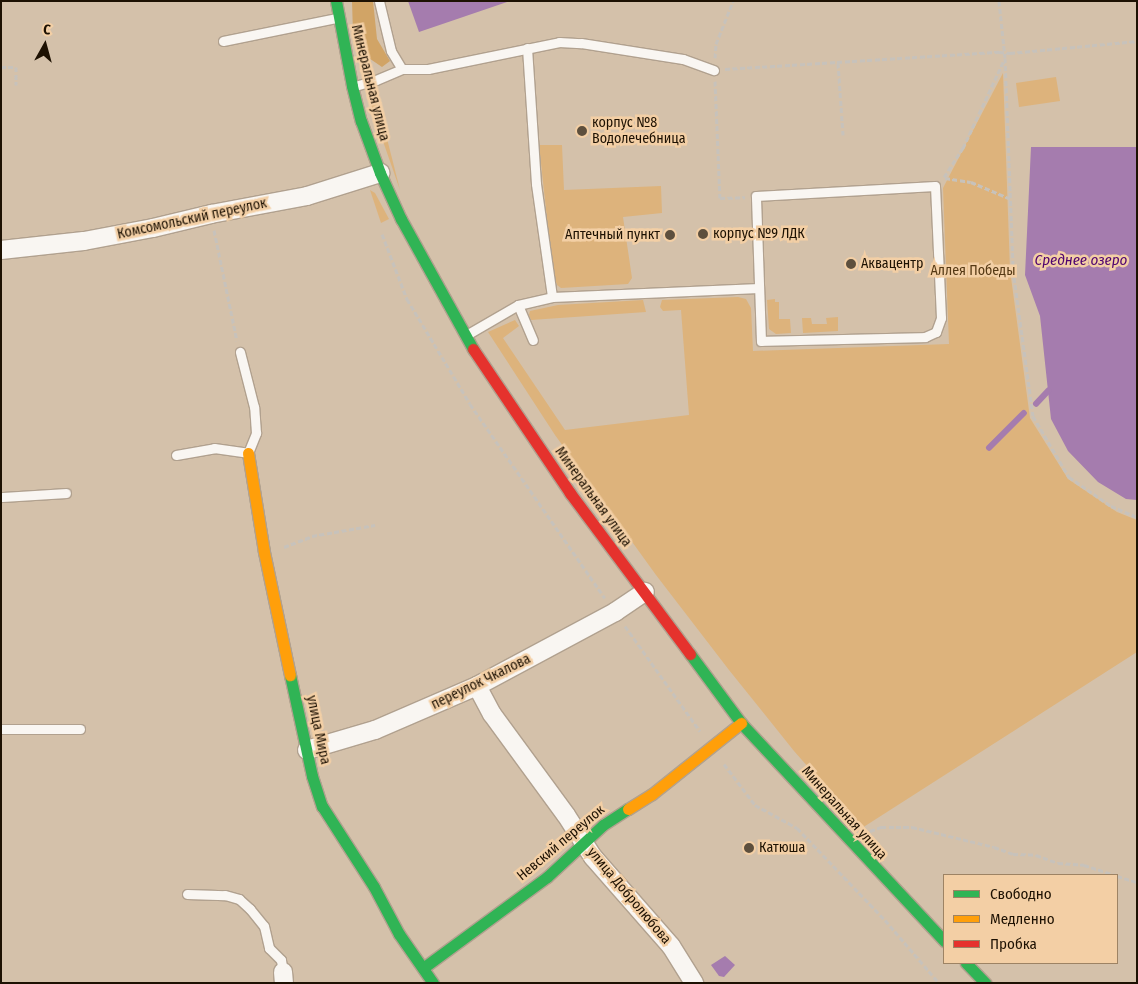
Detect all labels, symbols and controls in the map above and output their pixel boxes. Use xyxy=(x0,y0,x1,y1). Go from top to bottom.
north arrow xyxy=(20,20,70,70)
text: С xyxy=(42,21,52,38)
street label: Минеральная улица xyxy=(347,23,393,143)
place label: корпус №8 Водолечебница xyxy=(592,115,686,148)
marker: корпус №8 Водолечебница xyxy=(576,125,588,137)
street label: Комсомольский переулок xyxy=(116,195,268,243)
place label: корпус №9 ЛДК xyxy=(713,226,805,242)
place label: Аптечный пункт xyxy=(565,227,660,243)
marker: корпус №9 ЛДК xyxy=(697,228,709,240)
marker: Аптечный пункт xyxy=(664,229,676,241)
water label: Среднее озеро xyxy=(1035,252,1127,270)
place label: Аквацентр xyxy=(861,256,923,272)
marker: Аквацентр xyxy=(845,258,857,270)
park label: Аллея Победы xyxy=(931,263,1015,279)
street label: Минеральная улица xyxy=(551,444,635,550)
street label: переулок Чкалова xyxy=(429,651,533,713)
street label: улица Мира xyxy=(303,694,333,766)
street label: Минеральная улица xyxy=(798,763,890,863)
street label: Невский переулок xyxy=(514,801,608,885)
place label: Катюша xyxy=(759,840,805,856)
marker: Катюша xyxy=(743,842,755,854)
street label: улица Добролюбова xyxy=(584,844,674,948)
legend xyxy=(943,874,1118,964)
text: Свободно xyxy=(990,885,1052,903)
text: Медленно xyxy=(990,910,1055,928)
text: Пробка xyxy=(990,935,1037,953)

